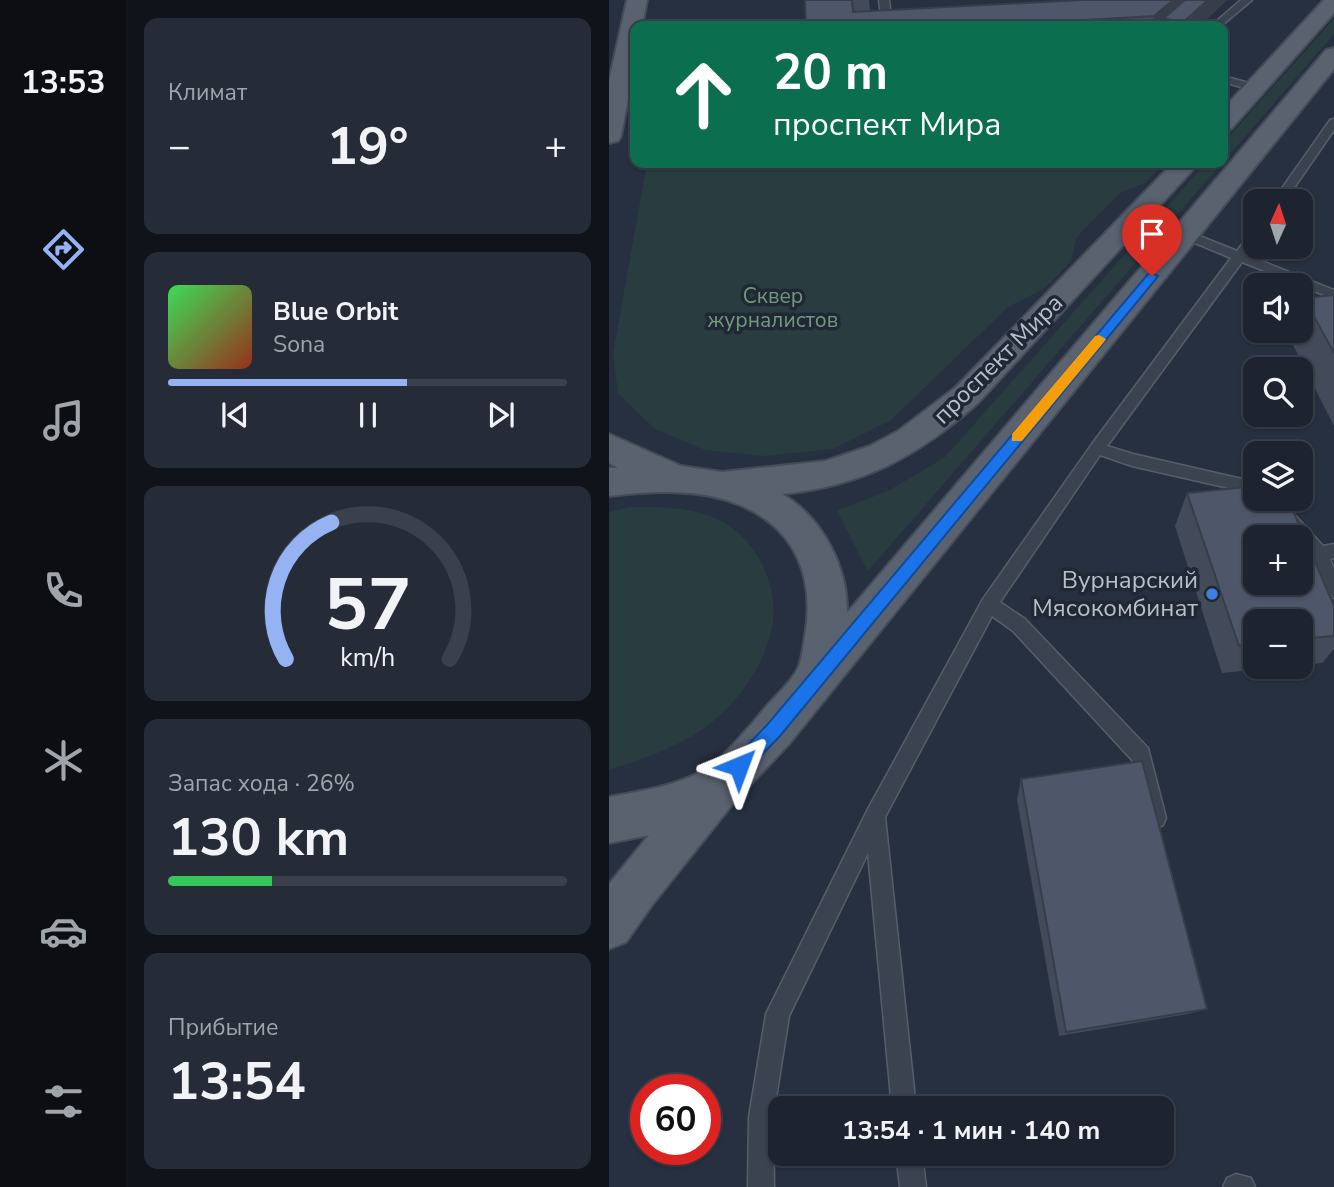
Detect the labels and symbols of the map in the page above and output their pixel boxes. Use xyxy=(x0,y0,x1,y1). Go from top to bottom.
north arrow xyxy=(1243,189,1313,259)
pin xyxy=(1122,204,1182,276)
park label: Сквер журналистов xyxy=(708,282,838,334)
street label: проспект Мира xyxy=(926,287,1070,431)
place label: Вурнарский Мясокомбинат xyxy=(1032,564,1198,624)
marker: Вурнарский Мясокомбинат xyxy=(1204,586,1220,602)
position arrow xyxy=(702,729,776,803)
speed limit sign: 60 xyxy=(630,1074,721,1165)

